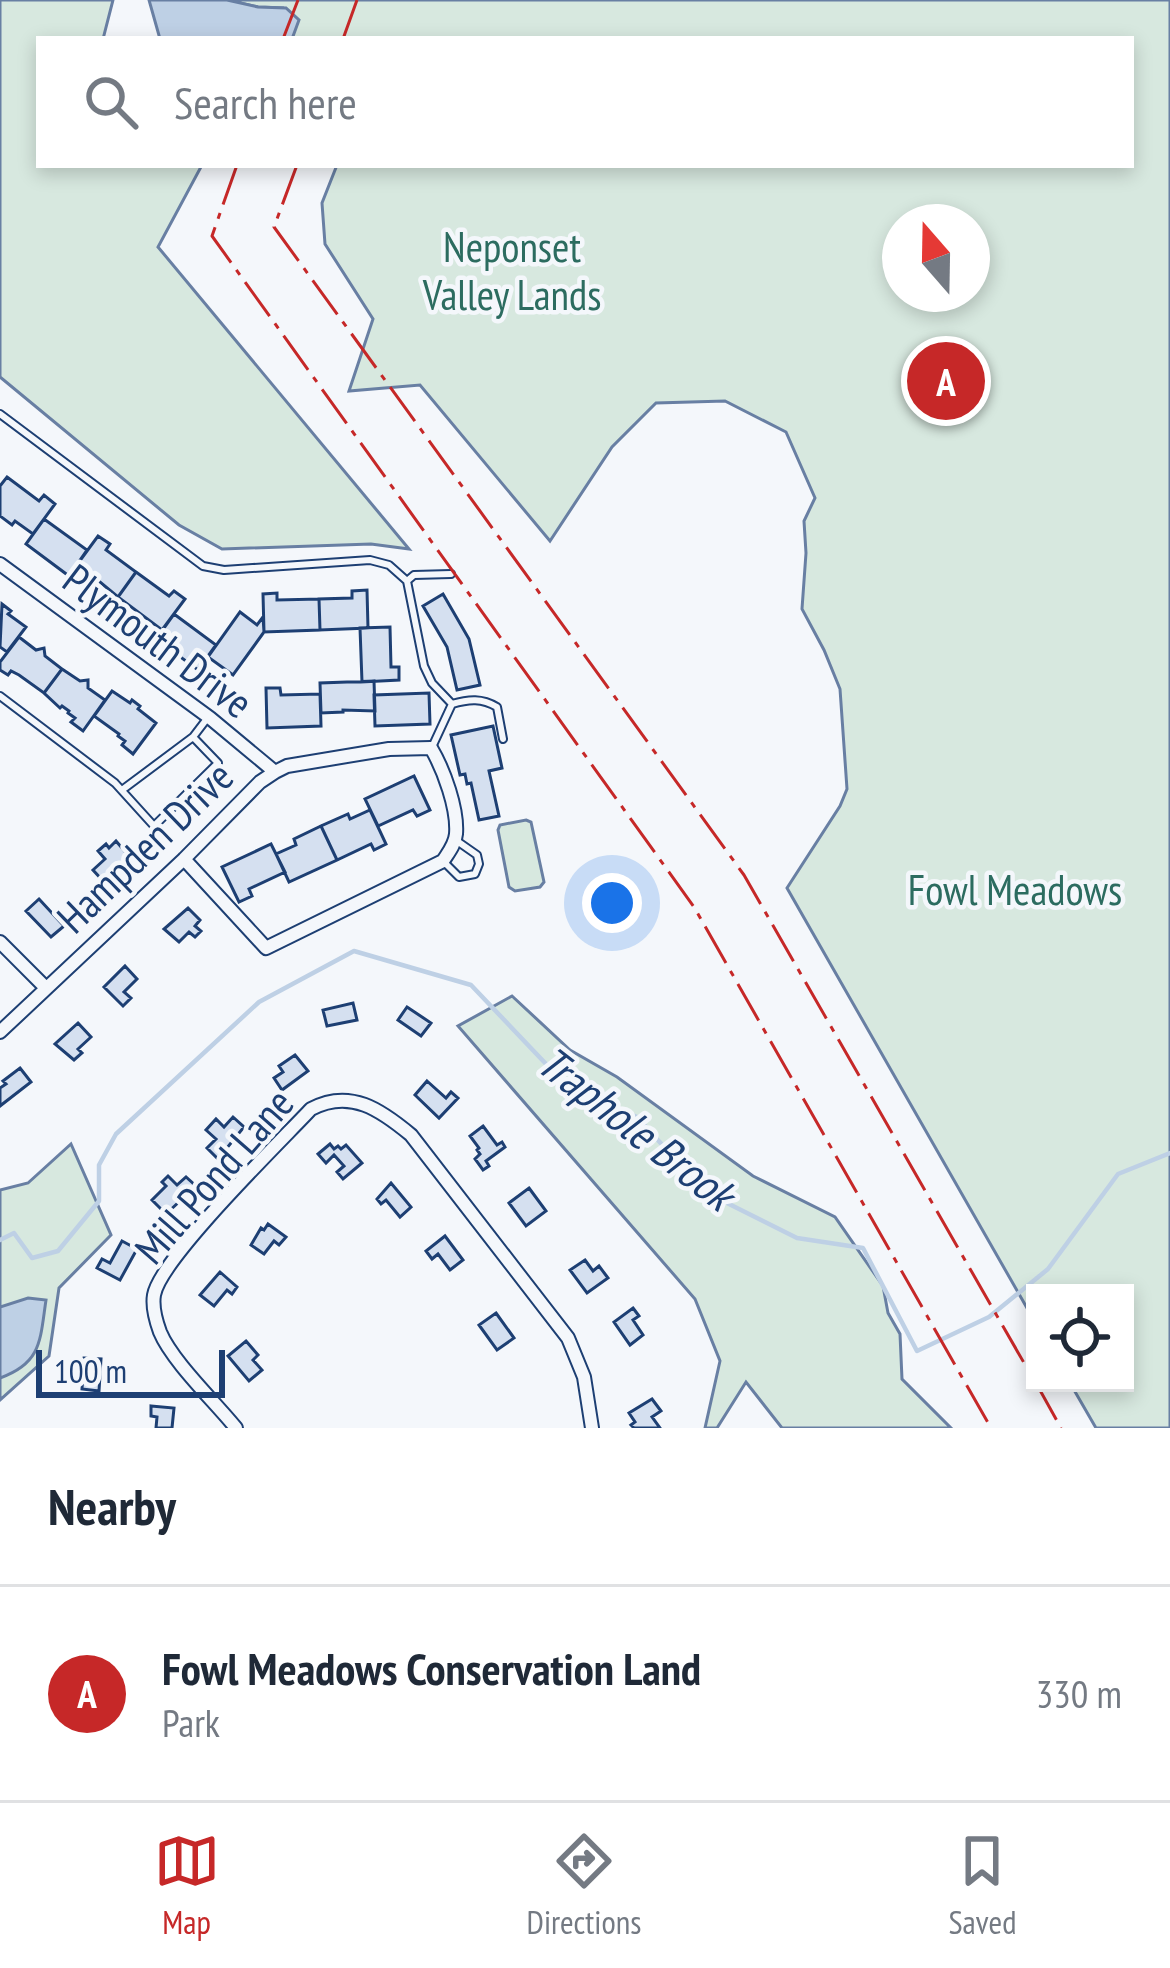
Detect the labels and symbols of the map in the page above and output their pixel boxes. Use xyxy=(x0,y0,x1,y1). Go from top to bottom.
north arrow xyxy=(882,204,990,312)
park label: Neponset Valley Lands xyxy=(422,219,601,322)
pin: A xyxy=(907,336,985,426)
street label: Plymouth Drive xyxy=(53,551,264,730)
street label: Hampden Drive xyxy=(45,749,244,944)
park label: Fowl Meadows xyxy=(908,862,1122,917)
your location xyxy=(582,873,642,933)
water label: Traphole Brook xyxy=(527,1032,750,1225)
street label: Mill Pond Lane xyxy=(122,1076,305,1275)
scale bar xyxy=(36,1344,225,1397)

